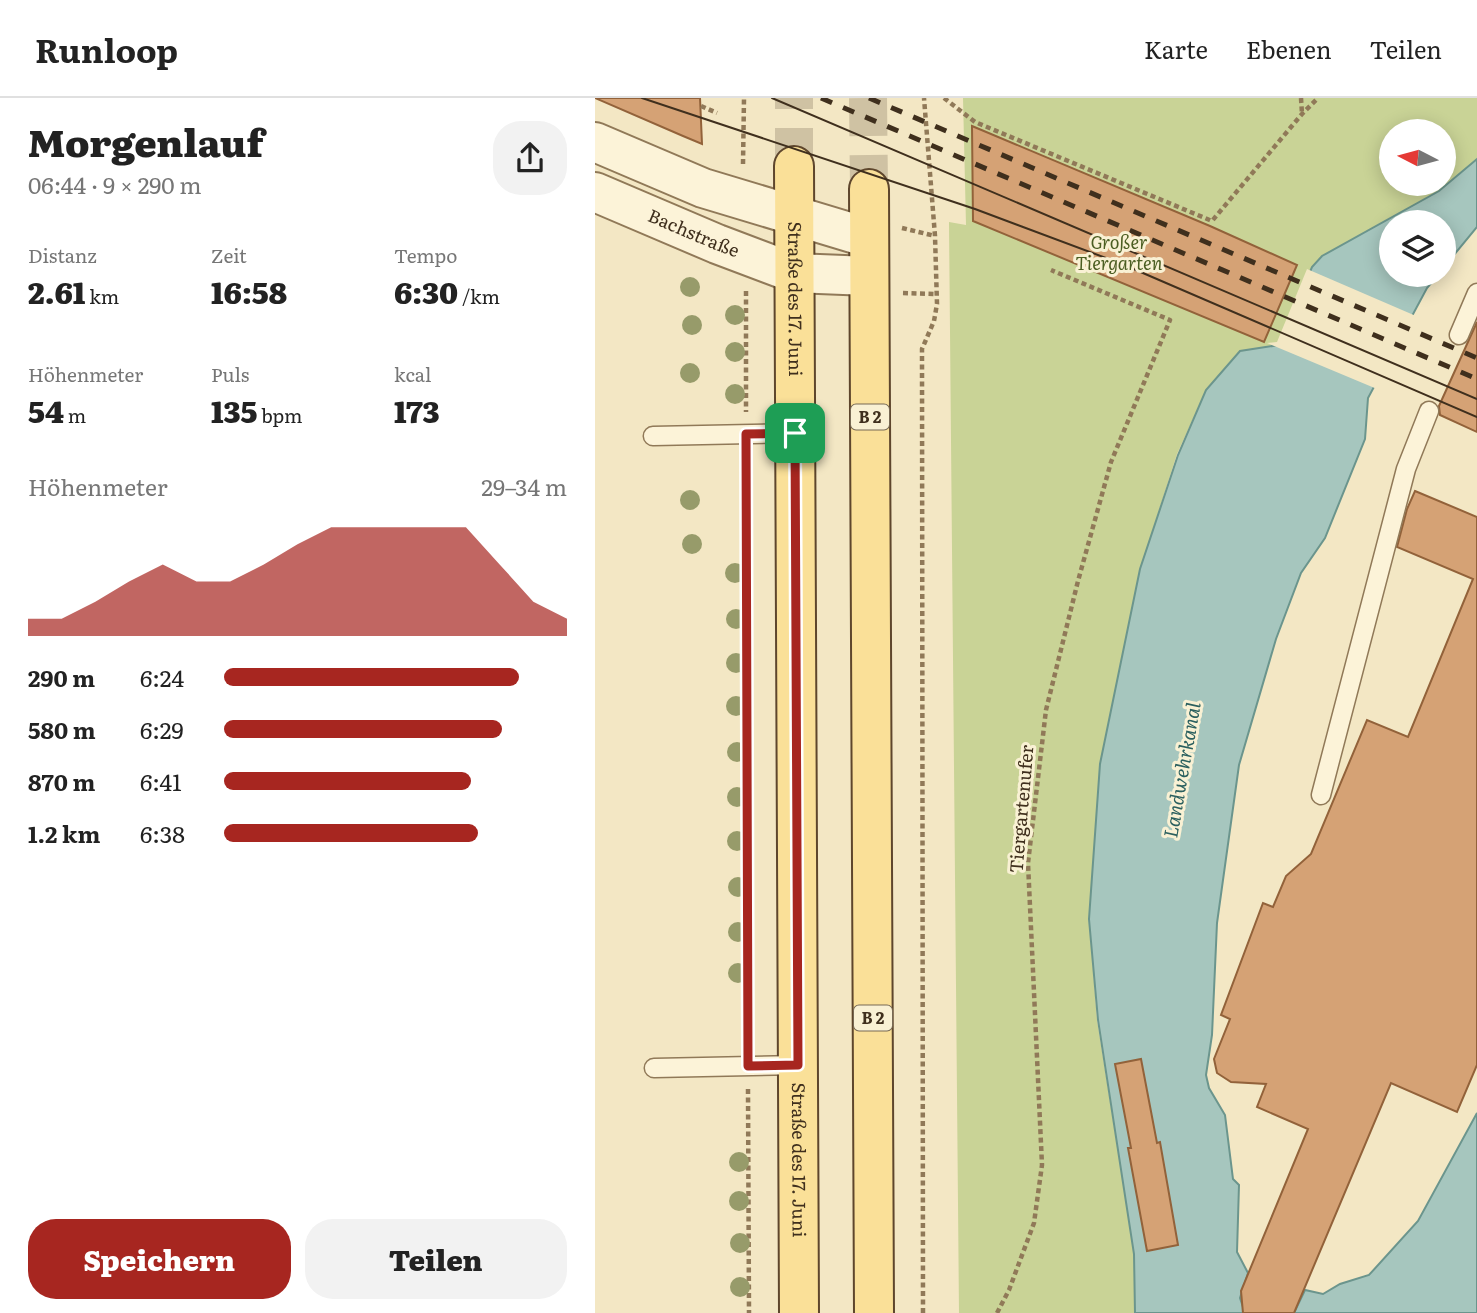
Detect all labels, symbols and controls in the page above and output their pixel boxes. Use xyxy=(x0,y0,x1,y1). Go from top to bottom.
text: Runloop xyxy=(35,24,178,73)
text: Karte xyxy=(1144,31,1208,66)
text: Ebenen xyxy=(1246,31,1332,66)
text: Teilen xyxy=(1370,31,1442,66)
text: Morgenlauf xyxy=(28,112,264,169)
north arrow xyxy=(1379,119,1456,196)
map controls xyxy=(1379,119,1456,287)
button: share xyxy=(493,121,567,195)
text: 06:44 · 9 × 290 m xyxy=(28,167,202,201)
street label: Bachstraße xyxy=(644,201,744,263)
button: layers xyxy=(1379,210,1456,287)
street label: Straße des 17. Juni xyxy=(782,221,810,377)
park label: Großer Tiergarten xyxy=(1076,228,1163,276)
text: Distanz xyxy=(28,241,97,269)
text: Zeit xyxy=(211,241,247,269)
text: Tempo xyxy=(394,241,457,269)
text: 2.61 xyxy=(28,269,85,313)
text: 16:58 xyxy=(211,269,287,313)
text: 6:30 xyxy=(394,269,458,313)
text: km xyxy=(85,282,119,310)
text: /km xyxy=(458,282,500,310)
text: Höhenmeter xyxy=(28,360,143,388)
text: Puls xyxy=(211,360,249,388)
text: kcal xyxy=(394,360,431,388)
text: 54 xyxy=(28,388,64,432)
text: 135 xyxy=(211,388,257,432)
text: 173 xyxy=(394,388,440,432)
text: m xyxy=(64,401,86,429)
text: bpm xyxy=(257,401,302,429)
pin xyxy=(765,403,825,463)
road number: B 2 xyxy=(851,404,889,430)
icon: arrive xyxy=(776,414,814,452)
text: Höhenmeter xyxy=(28,469,168,503)
text: 29–34 m xyxy=(481,469,567,503)
text: 290 m xyxy=(28,660,95,694)
text: 6:24 xyxy=(140,660,184,694)
water label: Landwehrkanal xyxy=(1155,699,1207,840)
text: 580 m xyxy=(28,712,96,746)
text: 6:29 xyxy=(140,712,183,746)
street label: Tiergartenufer xyxy=(1001,743,1040,874)
text: 870 m xyxy=(28,764,95,798)
text: 6:41 xyxy=(140,764,182,798)
text: 1.2 km xyxy=(28,816,100,850)
text: 6:38 xyxy=(140,816,185,850)
road number: B 2 xyxy=(854,1006,892,1030)
street label: Straße des 17. Juni xyxy=(786,1082,814,1238)
button: Speichern xyxy=(28,1219,291,1299)
button: Teilen xyxy=(305,1219,567,1299)

